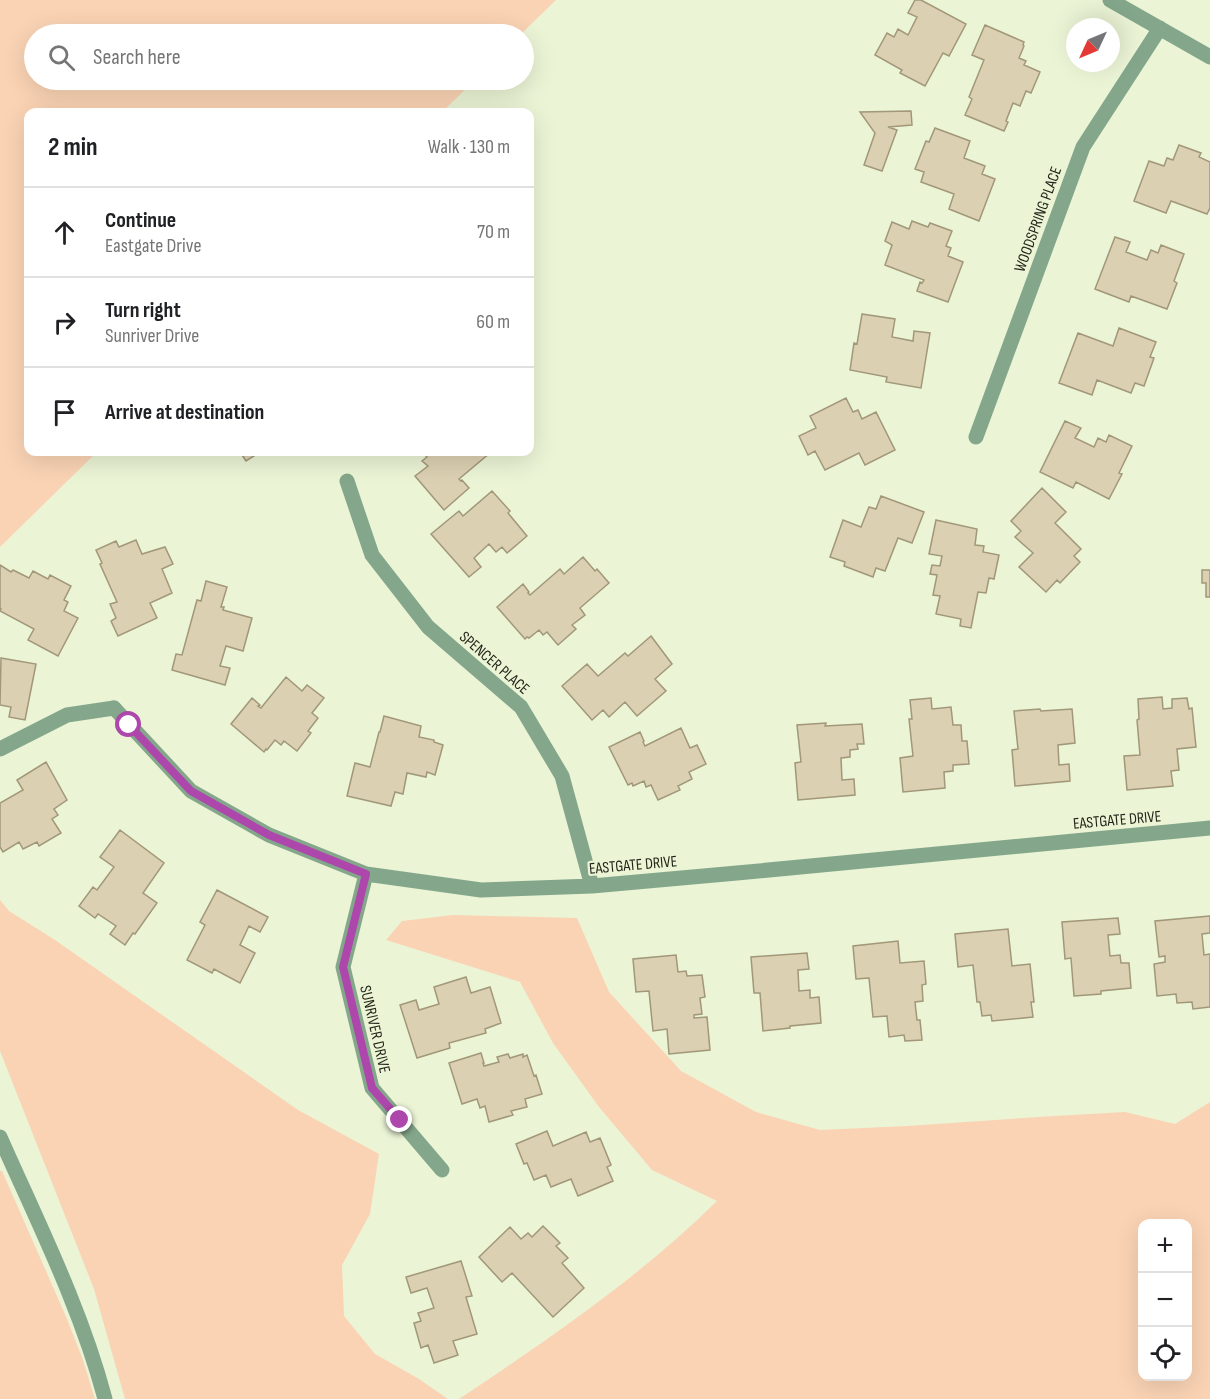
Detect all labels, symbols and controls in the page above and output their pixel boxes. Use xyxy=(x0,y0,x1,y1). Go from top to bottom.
north arrow xyxy=(1066,18,1120,72)
search box xyxy=(24,24,534,90)
icon: search xyxy=(45,41,78,74)
text: Search here xyxy=(93,44,180,71)
text: 2 min xyxy=(48,132,98,163)
text: Walk · 130 m xyxy=(428,135,510,159)
street label: WOODSPRING PLACE xyxy=(1011,164,1066,275)
text: Continue xyxy=(105,207,176,234)
icon: ahead xyxy=(48,216,81,249)
text: 70 m xyxy=(477,220,510,244)
text: Eastgate Drive xyxy=(105,234,201,258)
text: Turn right xyxy=(105,297,181,324)
icon: right xyxy=(48,306,81,339)
text: 60 m xyxy=(476,310,510,334)
text: Sunriver Drive xyxy=(105,324,199,348)
icon: arrive xyxy=(48,396,81,429)
text: Arrive at destination xyxy=(105,399,264,426)
street label: SPENCER PLACE xyxy=(455,628,533,699)
route start xyxy=(115,711,141,737)
street label: EASTGATE DRIVE xyxy=(1072,807,1162,834)
street label: EASTGATE DRIVE xyxy=(588,852,678,879)
street label: SUNRIVER DRIVE xyxy=(355,984,394,1075)
route end xyxy=(386,1106,412,1132)
map controls xyxy=(1138,1219,1192,1381)
button: + xyxy=(1138,1219,1192,1273)
button: − xyxy=(1138,1273,1192,1327)
button: locate xyxy=(1138,1327,1192,1381)

